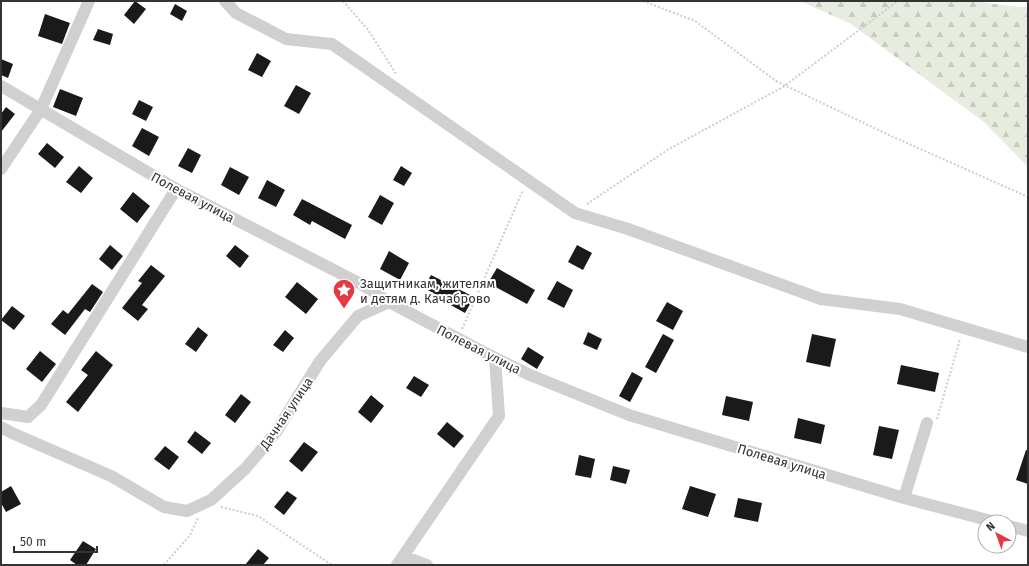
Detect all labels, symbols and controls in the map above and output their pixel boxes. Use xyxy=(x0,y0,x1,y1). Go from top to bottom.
street label: Полевая улица xyxy=(149,169,237,226)
place label: Защитникам, жителям и детям д. Качаброво xyxy=(360,276,495,306)
place icon: Защитникам, жителям и детям д. Качаброво xyxy=(331,277,357,310)
street label: Полевая улица xyxy=(434,322,523,377)
street label: Дачная улица xyxy=(256,374,316,453)
street label: Полевая улица xyxy=(736,441,828,482)
north arrow xyxy=(977,514,1017,554)
text: N xyxy=(984,520,998,534)
scale bar xyxy=(14,528,97,554)
text: 50 m xyxy=(20,535,46,549)

